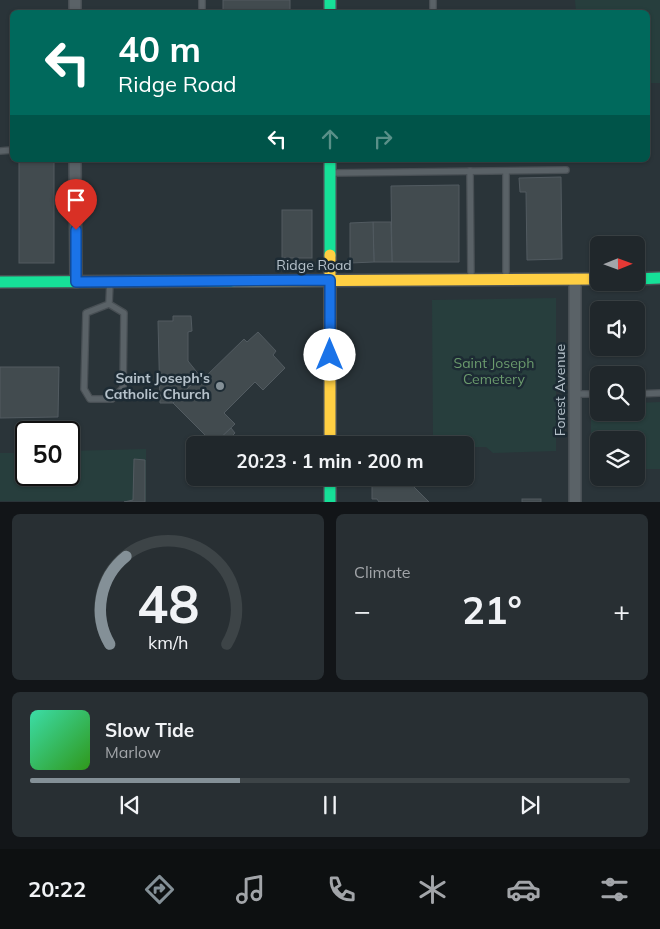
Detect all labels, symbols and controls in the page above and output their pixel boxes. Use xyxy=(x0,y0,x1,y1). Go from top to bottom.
text: 40 m xyxy=(118,27,201,71)
icon: left xyxy=(35,30,100,95)
text: Ridge Road xyxy=(118,70,237,98)
icon: left xyxy=(263,125,291,153)
icon: ahead xyxy=(316,125,344,153)
icon: right xyxy=(369,125,397,153)
pin xyxy=(55,179,97,230)
icon: arrive xyxy=(62,186,90,214)
north arrow xyxy=(590,236,645,291)
map controls xyxy=(590,236,645,486)
street label: Ridge Road xyxy=(276,256,352,274)
button: sound xyxy=(590,301,645,356)
position arrow xyxy=(303,328,355,380)
street label: Forest Avenue xyxy=(551,344,569,436)
park label: Saint Joseph Cemetery xyxy=(454,354,534,388)
button: search xyxy=(590,366,645,421)
place label: Saint Joseph's Catholic Church xyxy=(104,369,210,403)
marker: Saint Joseph's Catholic Church xyxy=(214,380,226,392)
speed limit sign: 50 xyxy=(15,421,80,486)
button: layers xyxy=(590,431,645,486)
text: 20:23 · 1 min · 200 m xyxy=(236,449,424,473)
text: Climate xyxy=(354,562,410,582)
text: 48 xyxy=(137,571,199,636)
text: 21° xyxy=(462,586,522,634)
text: − xyxy=(354,593,371,628)
text: + xyxy=(613,593,630,628)
text: km/h xyxy=(148,631,188,653)
text: Slow Tide xyxy=(105,718,194,742)
text: Marlow xyxy=(105,742,161,762)
icon: previous xyxy=(116,791,144,819)
icon: pause xyxy=(316,791,344,819)
icon: next xyxy=(516,791,544,819)
icon: directions xyxy=(142,872,177,907)
icon: music xyxy=(233,872,268,907)
icon: phone xyxy=(324,872,359,907)
icon: climate xyxy=(415,872,450,907)
icon: car xyxy=(506,872,541,907)
icon: filters xyxy=(597,872,632,907)
text: 20:22 xyxy=(28,875,86,903)

